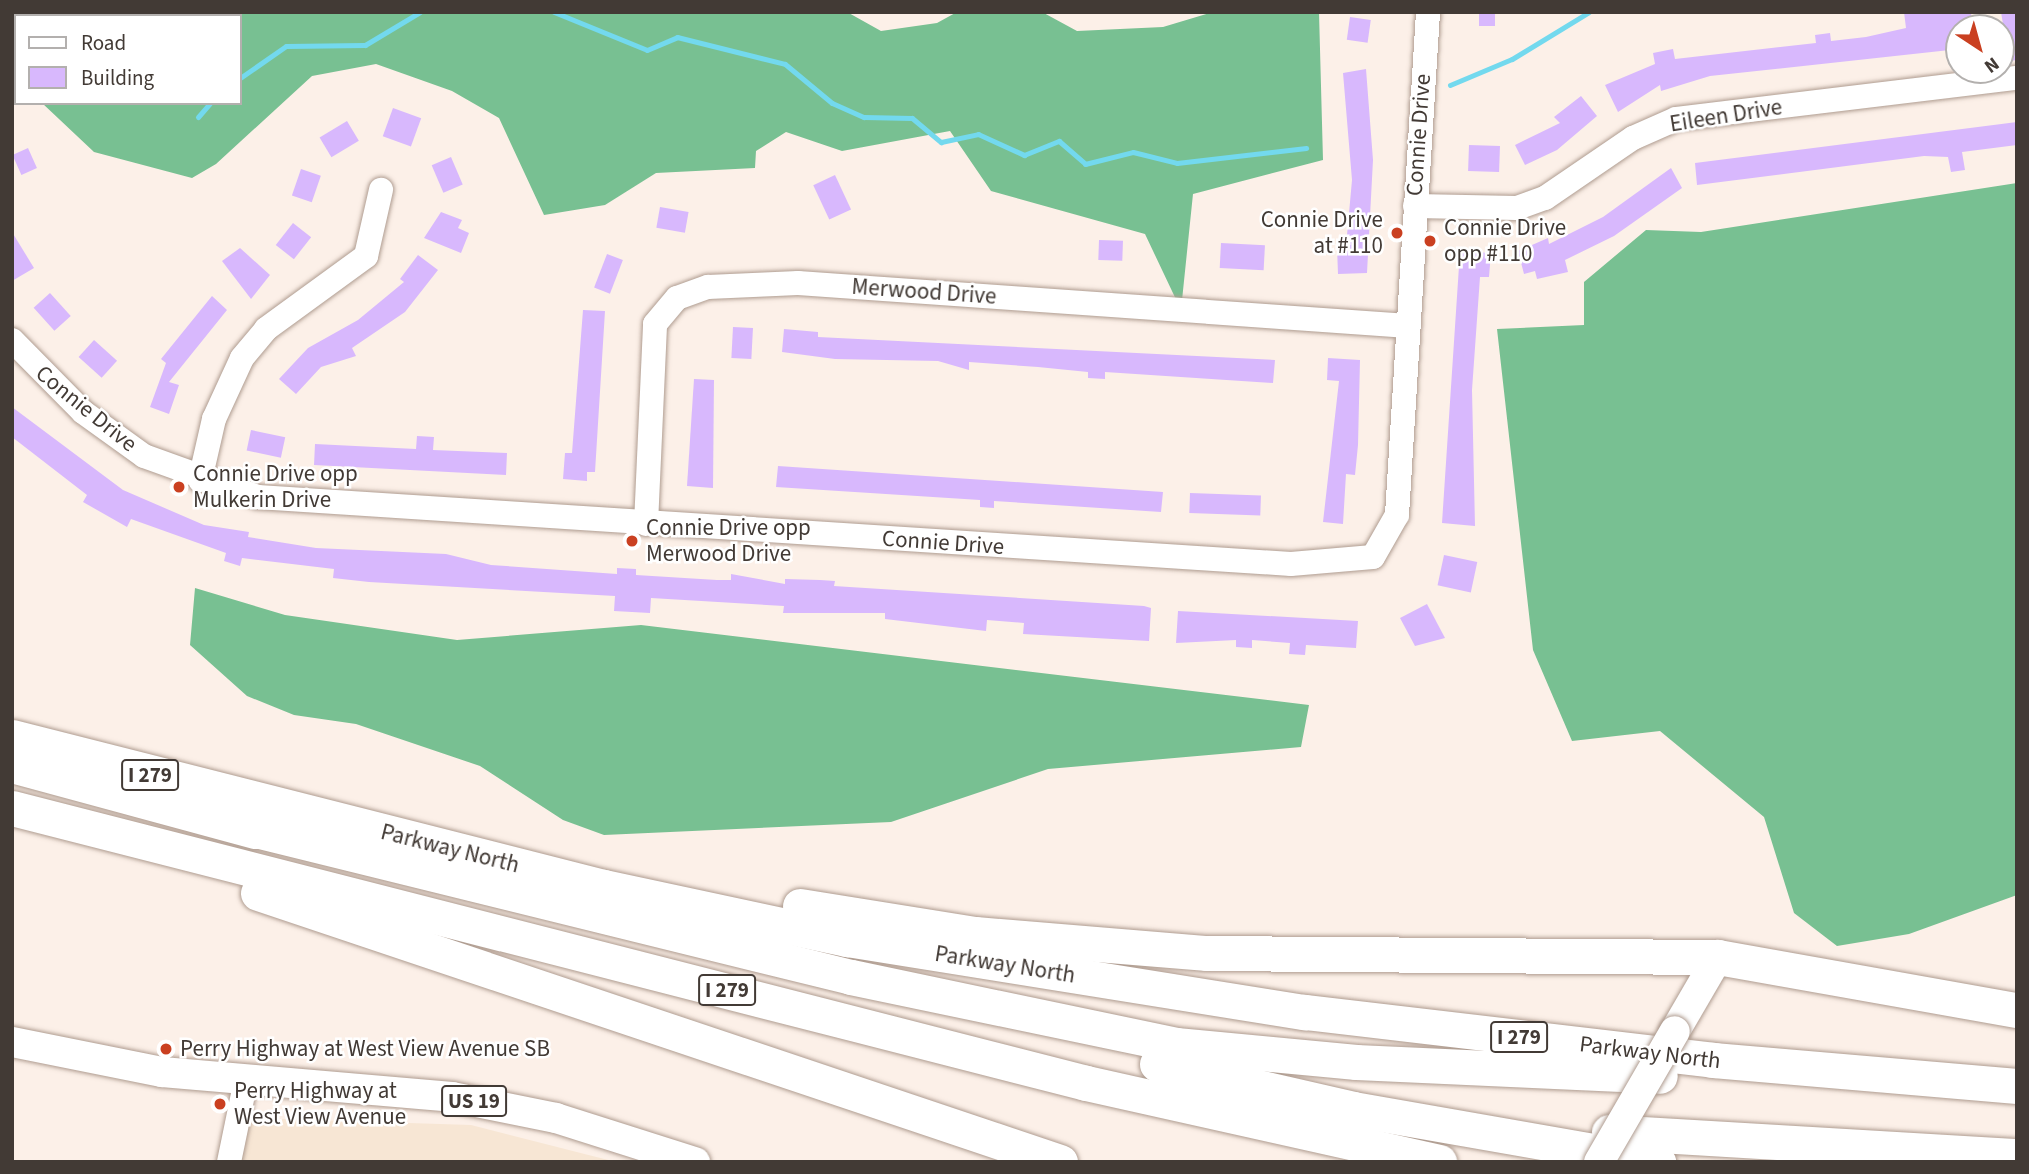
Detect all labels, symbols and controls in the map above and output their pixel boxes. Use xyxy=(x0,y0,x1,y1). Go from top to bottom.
legend xyxy=(14,14,242,105)
north arrow xyxy=(1945,14,2015,84)
text: Road xyxy=(81,28,126,58)
text: N xyxy=(1978,50,2005,79)
text: Building xyxy=(81,63,154,93)
street label: Connie Drive xyxy=(1401,73,1437,197)
street label: Eileen Drive xyxy=(1668,93,1784,139)
place label: Connie Drive at #110 xyxy=(1261,206,1383,260)
place label: Connie Drive opp #110 xyxy=(1444,214,1566,268)
marker: Connie Drive at #110 xyxy=(1389,225,1405,241)
marker: Connie Drive opp #110 xyxy=(1422,233,1438,249)
street label: Merwood Drive xyxy=(851,273,997,311)
street label: Connie Drive xyxy=(30,360,142,458)
place label: Connie Drive opp Mulkerin Drive xyxy=(193,460,358,514)
marker: Connie Drive opp Mulkerin Drive xyxy=(171,479,187,495)
place label: Connie Drive opp Merwood Drive xyxy=(646,514,811,568)
street label: Connie Drive xyxy=(881,525,1005,561)
marker: Connie Drive opp Merwood Drive xyxy=(624,533,640,549)
road number: I 279 xyxy=(120,758,180,792)
street label: Parkway North xyxy=(378,818,522,880)
street label: Parkway North xyxy=(933,940,1077,990)
road number: I 279 xyxy=(697,972,757,1007)
road number: I 279 xyxy=(1489,1020,1549,1054)
street label: Parkway North xyxy=(1578,1031,1722,1075)
place label: Perry Highway at West View Avenue SB xyxy=(180,1035,550,1063)
marker: Perry Highway at West View Avenue SB xyxy=(158,1041,174,1057)
place label: Perry Highway at West View Avenue xyxy=(234,1077,406,1131)
road number: US 19 xyxy=(441,1084,507,1118)
marker: Perry Highway at West View Avenue xyxy=(212,1096,228,1112)

